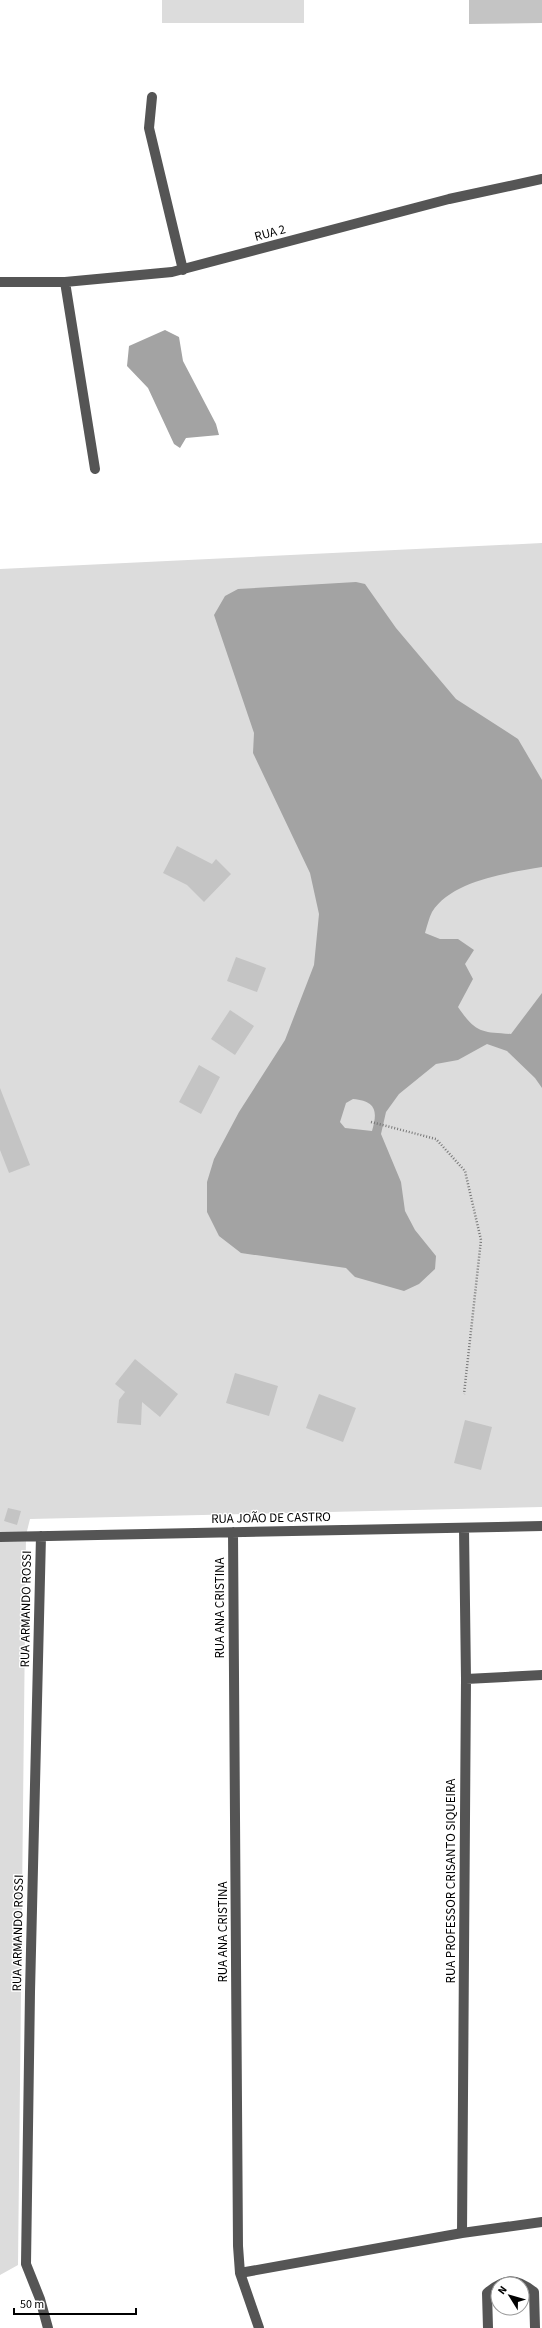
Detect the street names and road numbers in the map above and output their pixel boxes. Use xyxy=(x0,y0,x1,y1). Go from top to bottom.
street label: RUA 2 xyxy=(252,220,288,246)
street label: RUA JOÃO DE CASTRO xyxy=(211,1508,331,1528)
street label: RUA ARMANDO ROSSI xyxy=(16,1550,36,1668)
street label: RUA ANA CRISTINA xyxy=(211,1556,229,1659)
street label: RUA PROFESSOR CRISANTO SIQUEIRA xyxy=(442,1778,460,1983)
street label: RUA ARMANDO ROSSI xyxy=(8,1874,28,1992)
street label: RUA ANA CRISTINA xyxy=(214,1880,232,1983)

